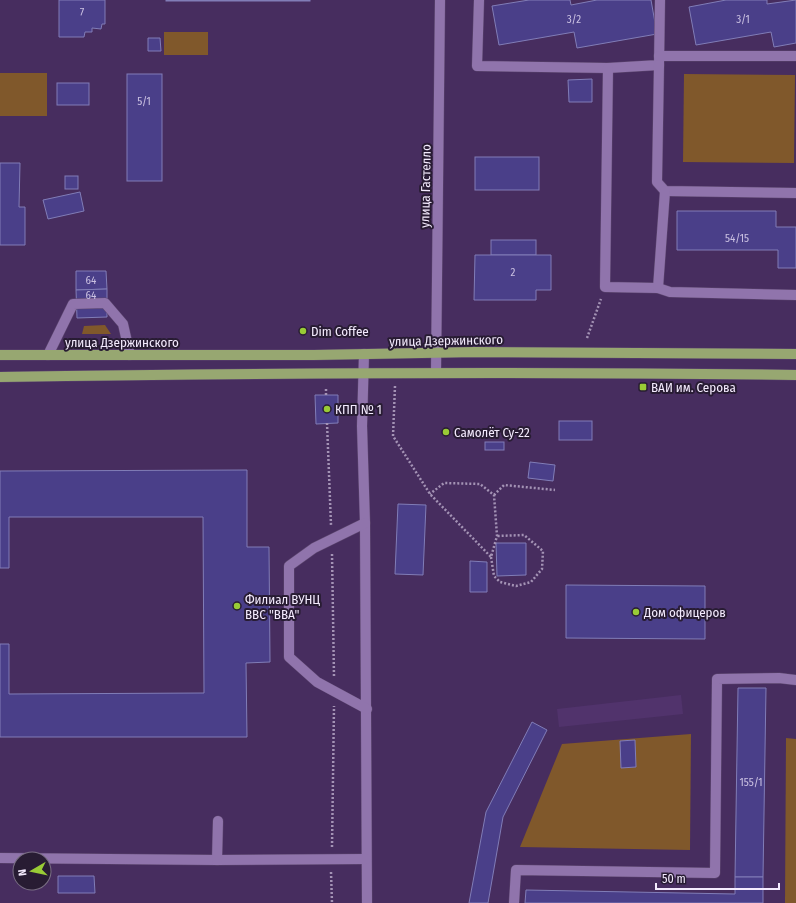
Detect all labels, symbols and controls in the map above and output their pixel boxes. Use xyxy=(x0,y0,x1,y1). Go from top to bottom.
house number: 7 xyxy=(80,6,85,19)
house number: 3/2 xyxy=(567,13,581,26)
house number: 3/1 xyxy=(736,13,750,26)
house number: 5/1 xyxy=(137,95,151,108)
street label: улица Гастелло xyxy=(417,144,434,228)
house number: 54/15 xyxy=(725,232,749,245)
house number: 2 xyxy=(511,266,516,279)
house number: 64 xyxy=(86,274,97,287)
house number: 64 xyxy=(86,289,97,302)
place label: Dim Coffee xyxy=(311,324,369,339)
marker: Dim Coffee xyxy=(298,326,308,336)
street label: улица Дзержинского xyxy=(389,332,503,349)
street label: улица Дзержинского xyxy=(65,335,179,350)
place label: ВАИ им. Серова xyxy=(651,380,736,395)
marker: ВАИ им. Серова xyxy=(638,382,648,392)
place label: КПП № 1 xyxy=(335,402,382,417)
marker: КПП № 1 xyxy=(322,404,332,414)
place label: Самолёт Су-22 xyxy=(454,425,530,440)
marker: Самолёт Су-22 xyxy=(441,427,451,437)
place label: Филиал ВУНЦ ВВС "ВВА" xyxy=(245,592,320,622)
marker: Филиал ВУНЦ ВВС "ВВА" xyxy=(232,601,242,611)
place label: Дом офицеров xyxy=(643,605,726,620)
marker: Дом офицеров xyxy=(631,607,641,617)
house number: 155/1 xyxy=(740,776,762,789)
north arrow xyxy=(12,851,52,891)
scale bar xyxy=(656,865,779,891)
text: N xyxy=(16,868,30,877)
text: 50 m xyxy=(662,872,686,886)

